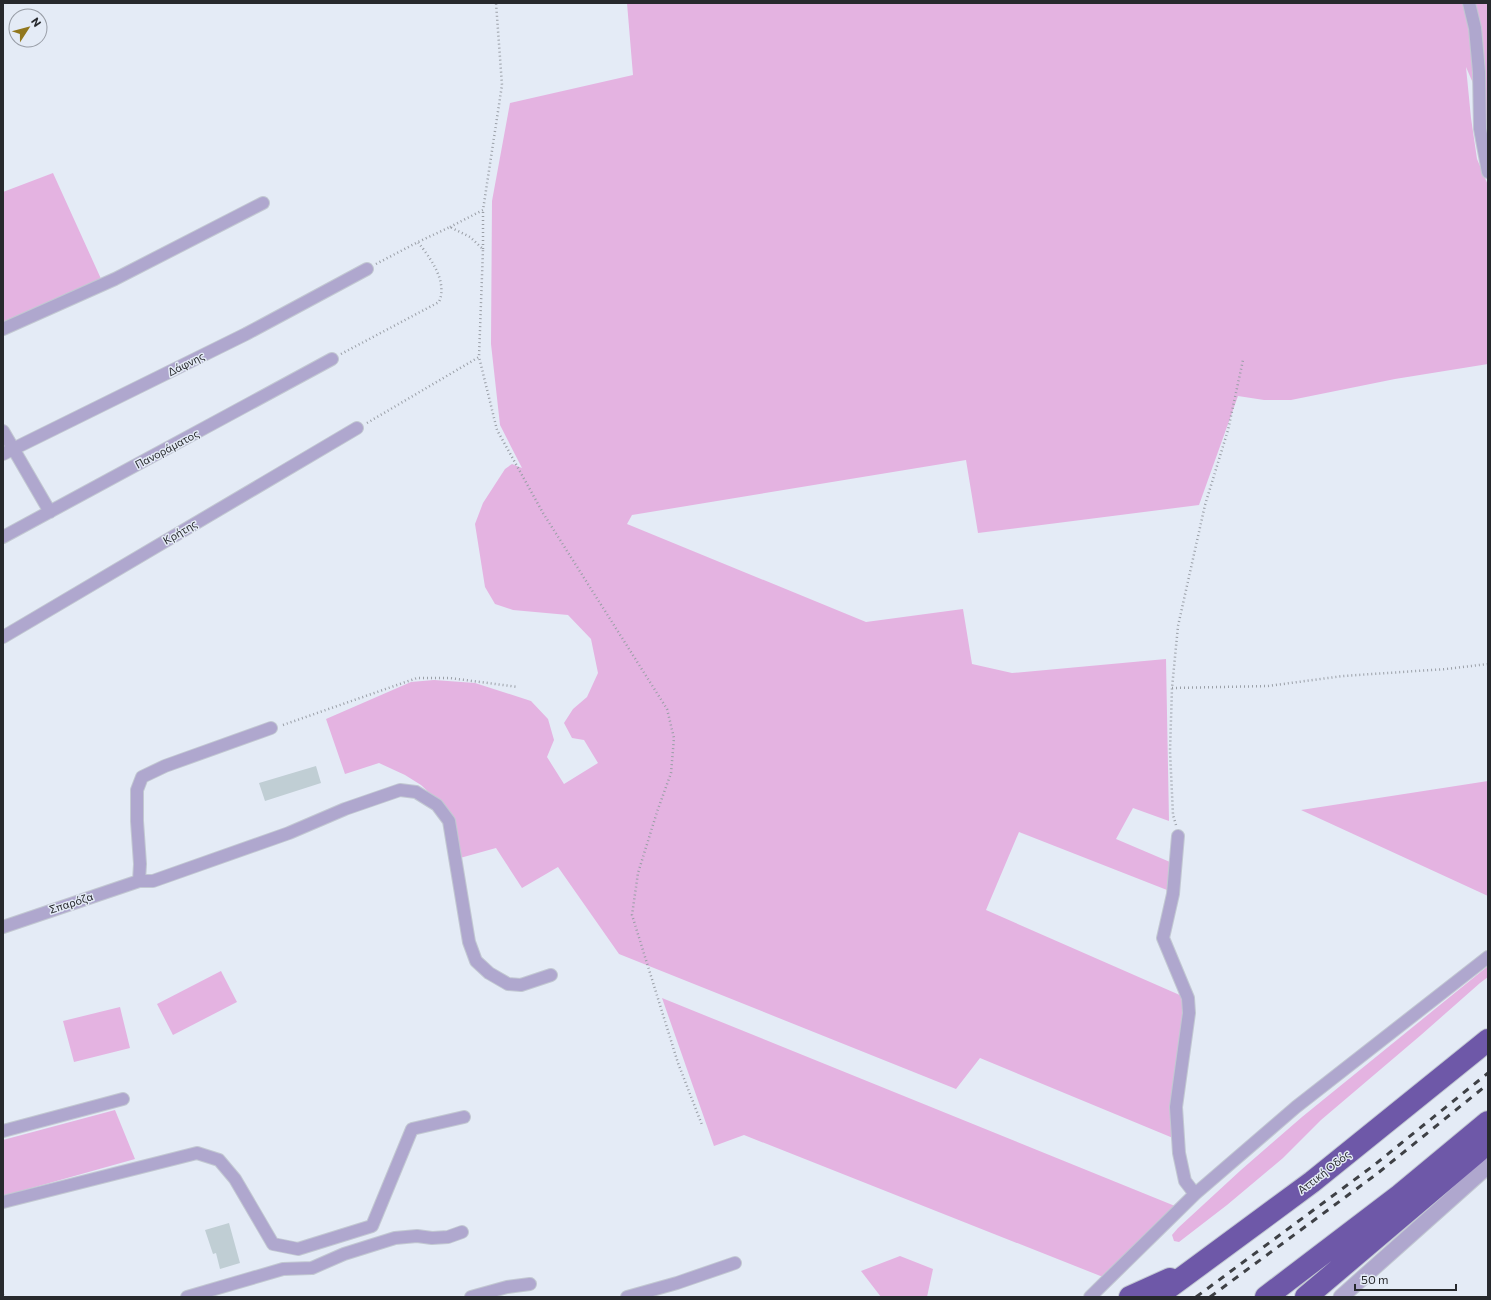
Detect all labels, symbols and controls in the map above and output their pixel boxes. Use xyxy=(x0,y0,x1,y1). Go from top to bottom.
north arrow xyxy=(8,8,48,48)
text: N xyxy=(29,15,44,29)
street label: Δάφνης xyxy=(165,349,206,378)
street label: Πανοράματος xyxy=(133,426,201,471)
street label: Κρήτης xyxy=(160,516,199,547)
street label: Σπαρόζα xyxy=(47,889,95,916)
street label: Αττική Οδός xyxy=(1295,1147,1353,1196)
scale bar xyxy=(1355,1266,1456,1292)
text: 50 m xyxy=(1361,1272,1389,1286)

